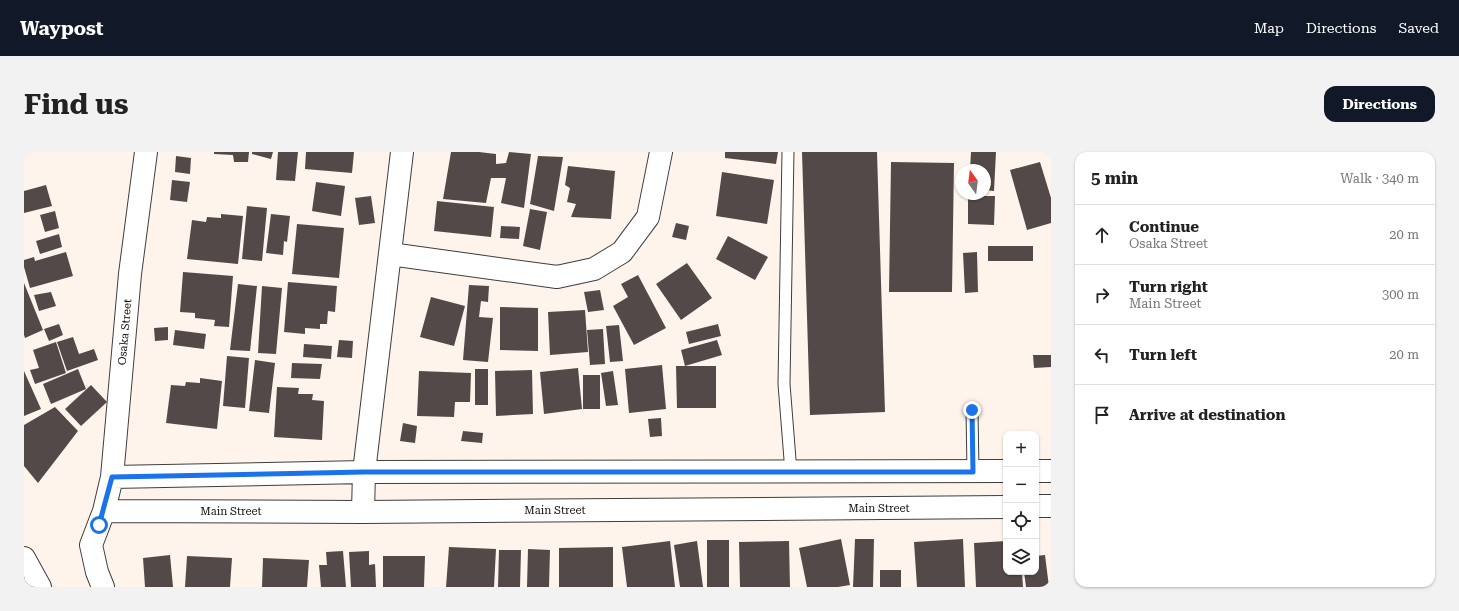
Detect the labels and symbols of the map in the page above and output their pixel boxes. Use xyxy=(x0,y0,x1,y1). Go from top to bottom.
north arrow xyxy=(955,164,991,200)
street label: Osaka Street xyxy=(116,298,134,366)
route end xyxy=(963,401,981,419)
street label: Main Street xyxy=(848,502,910,515)
street label: Main Street xyxy=(524,504,586,517)
street label: Main Street xyxy=(200,505,262,518)
route start xyxy=(90,516,108,534)

